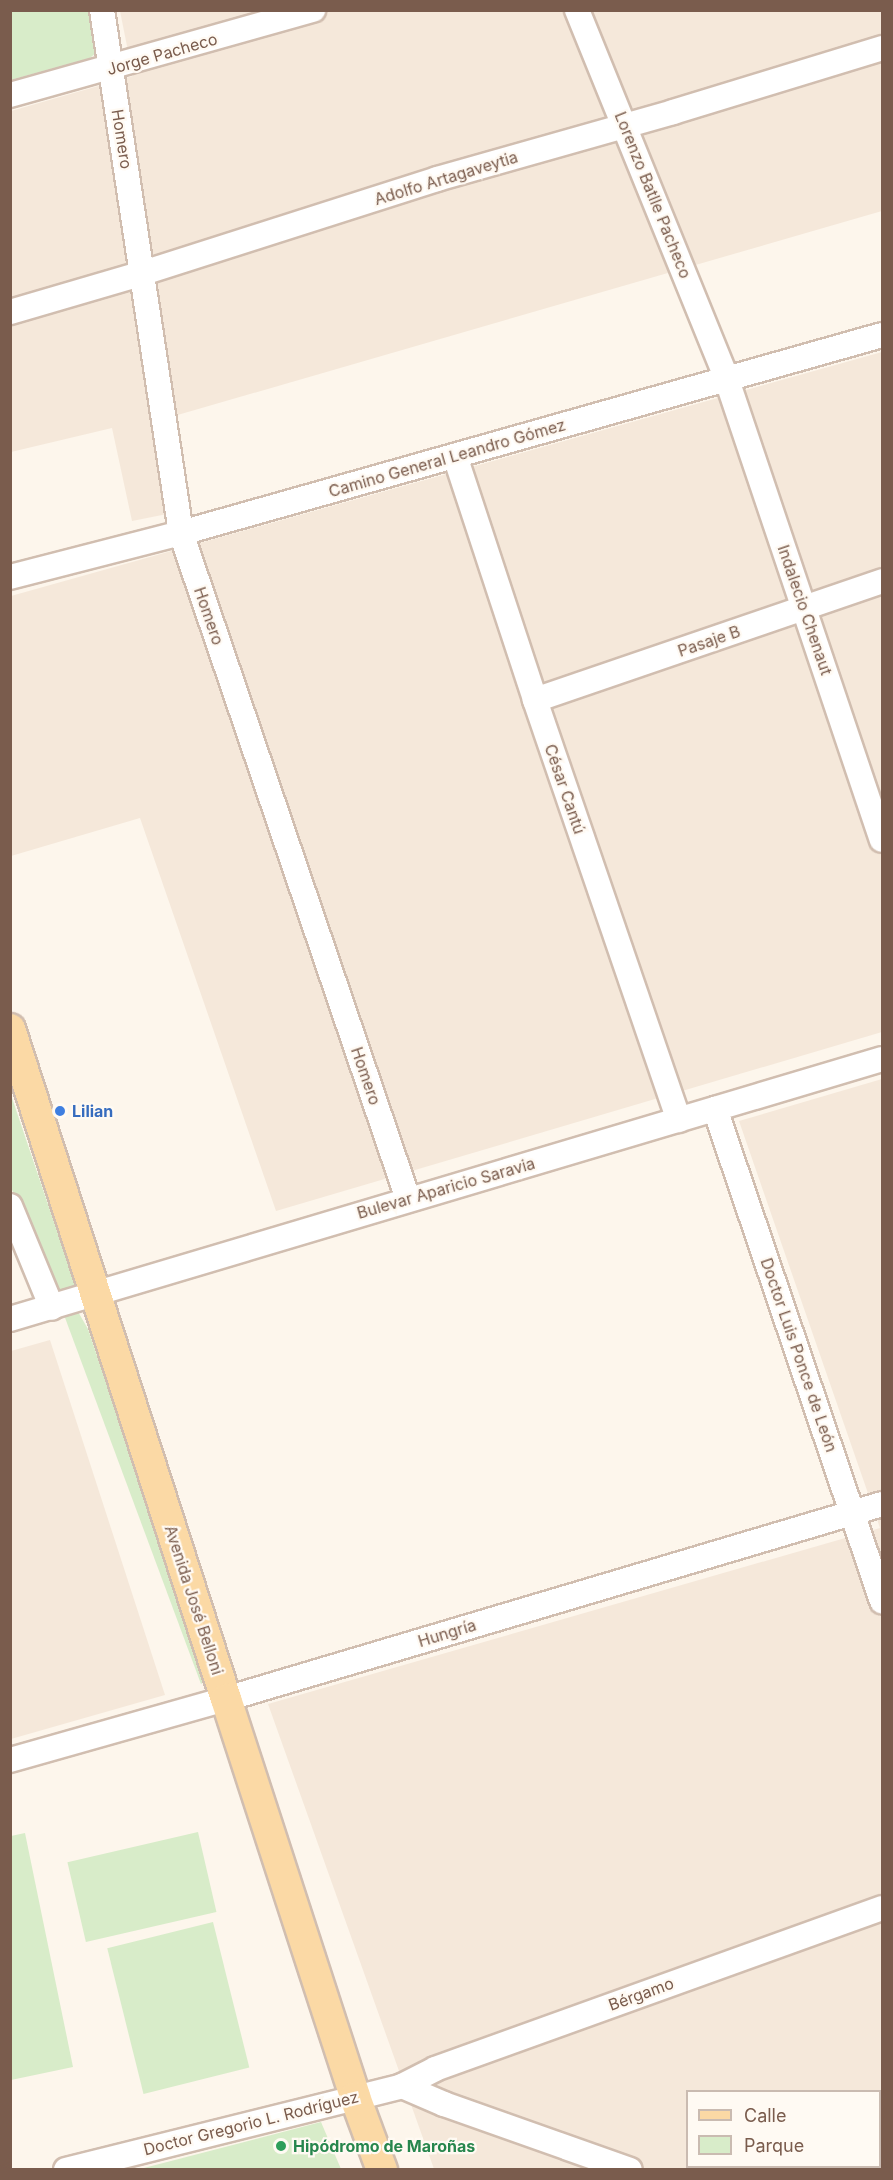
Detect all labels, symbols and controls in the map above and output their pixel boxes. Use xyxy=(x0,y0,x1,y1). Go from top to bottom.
street label: Jorge Pacheco xyxy=(105,29,219,79)
street label: Homero xyxy=(108,108,136,170)
street label: Lorenzo Batlle Pacheco xyxy=(611,109,695,281)
street label: Adolfo Artagaveytia xyxy=(372,147,520,209)
street label: Camino General Leandro Gómez xyxy=(326,415,568,501)
street label: Indalecio Chenaut xyxy=(774,542,836,678)
street label: Homero xyxy=(190,584,228,648)
street label: Pasaje B xyxy=(675,621,743,661)
street label: César Cantú xyxy=(541,742,589,836)
street label: Homero xyxy=(347,1044,385,1108)
place label: Lilian xyxy=(72,1101,113,1121)
marker: Lilian xyxy=(53,1104,67,1118)
street label: Bulevar Aparicio Saravia xyxy=(355,1153,537,1223)
street label: Doctor Luis Ponce de León xyxy=(757,1255,841,1455)
street label: Avenida José Belloni xyxy=(161,1523,227,1677)
street label: Hungría xyxy=(416,1615,478,1651)
street label: Bérgamo xyxy=(606,1973,676,2015)
street label: Doctor Gregorio L. Rodríguez xyxy=(141,2087,361,2159)
legend xyxy=(686,2090,881,2168)
text: Calle xyxy=(744,2105,786,2126)
text: Parque xyxy=(744,2135,804,2156)
place label: Hipódromo de Maroñas xyxy=(293,2136,475,2156)
marker: Hipódromo de Maroñas xyxy=(274,2139,288,2153)

